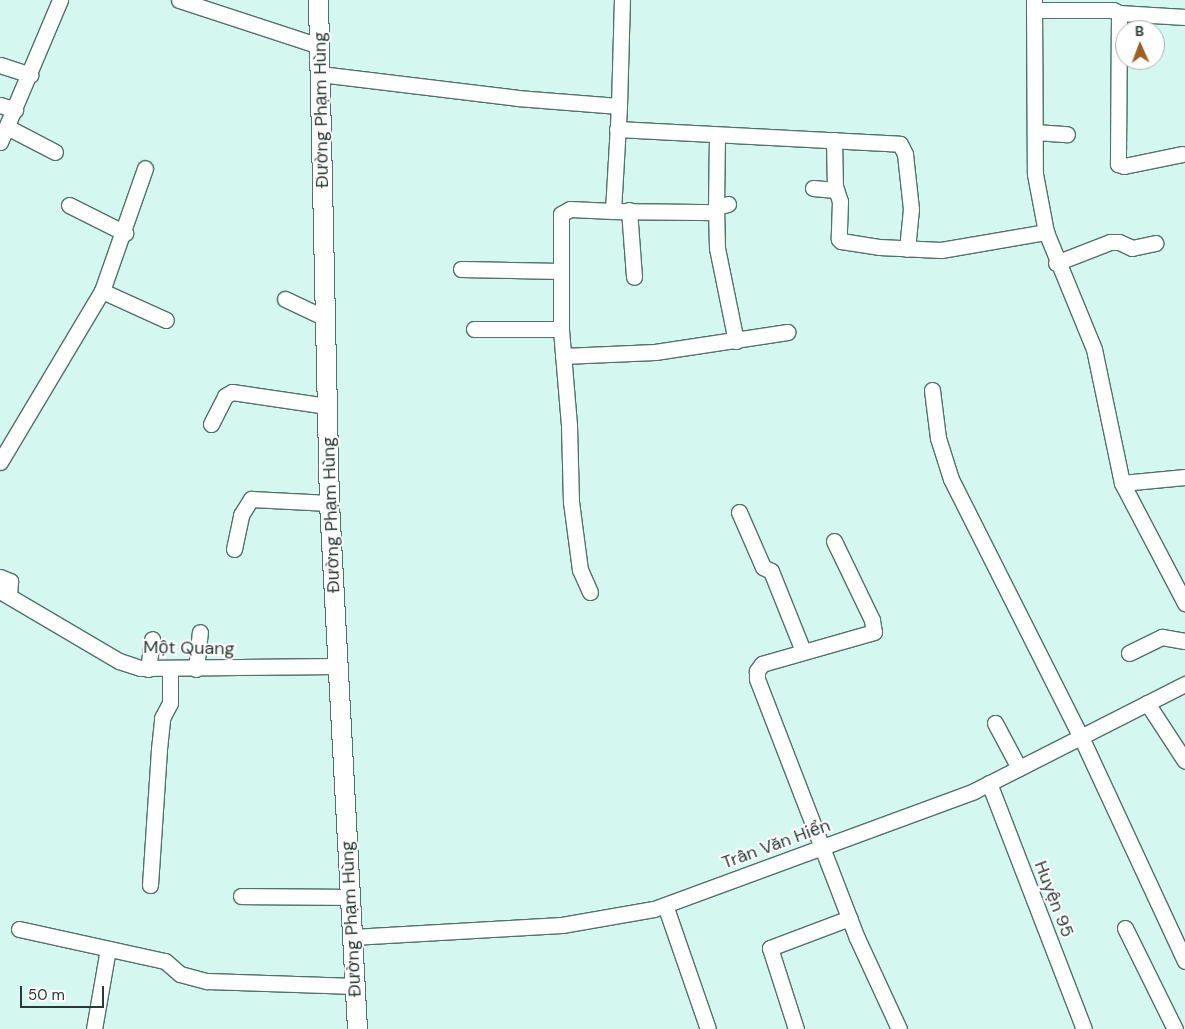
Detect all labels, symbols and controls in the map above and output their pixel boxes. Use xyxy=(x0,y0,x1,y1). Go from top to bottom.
north arrow xyxy=(1115,20,1165,70)
text: B xyxy=(1135,22,1144,40)
street label: Đường Phạm Hùng xyxy=(309,32,333,188)
street label: Đường Phạm Hùng xyxy=(317,436,345,594)
street label: Một Quang xyxy=(143,636,235,660)
street label: Trần Văn Hiển xyxy=(719,814,833,874)
street label: Đường Phạm Hùng xyxy=(336,840,366,998)
street label: Huyện 95 xyxy=(1030,858,1078,940)
scale bar xyxy=(22,976,106,1008)
text: 50 m xyxy=(28,985,65,1005)

